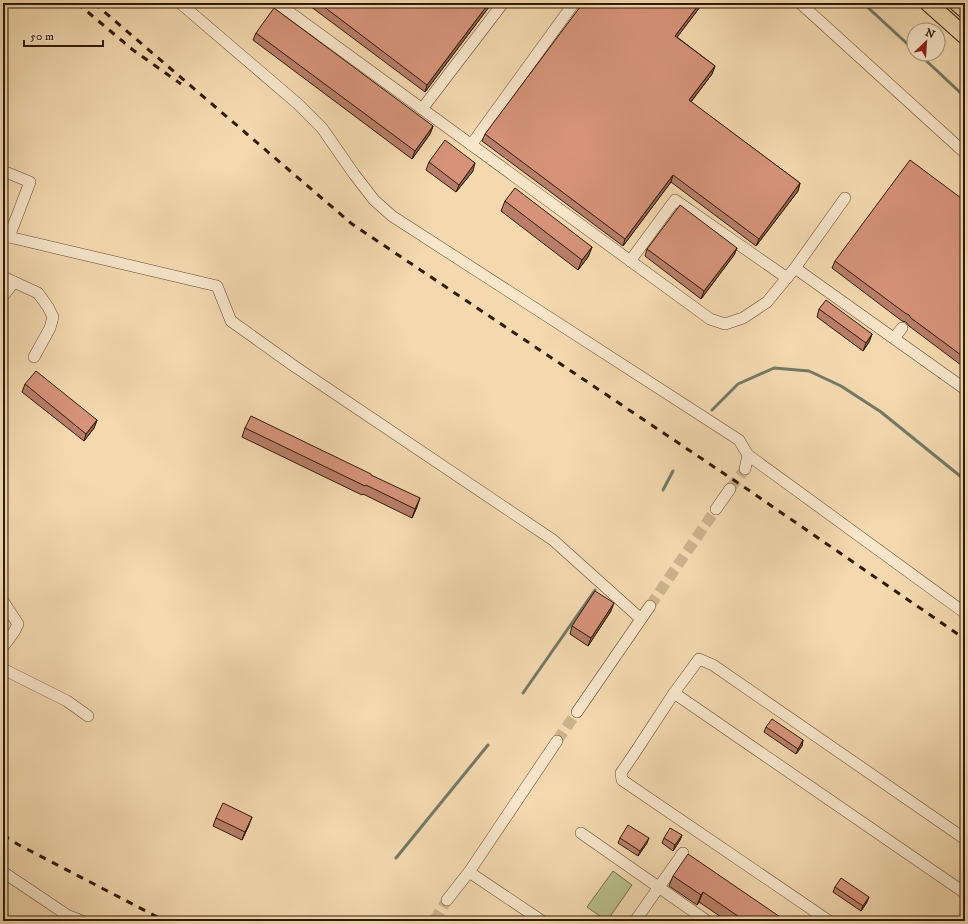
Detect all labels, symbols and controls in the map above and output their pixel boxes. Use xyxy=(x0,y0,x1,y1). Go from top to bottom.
scale bar xyxy=(24,22,103,48)
north arrow xyxy=(906,22,946,62)
text: N xyxy=(923,26,937,42)
text: 50 m xyxy=(30,29,54,44)

